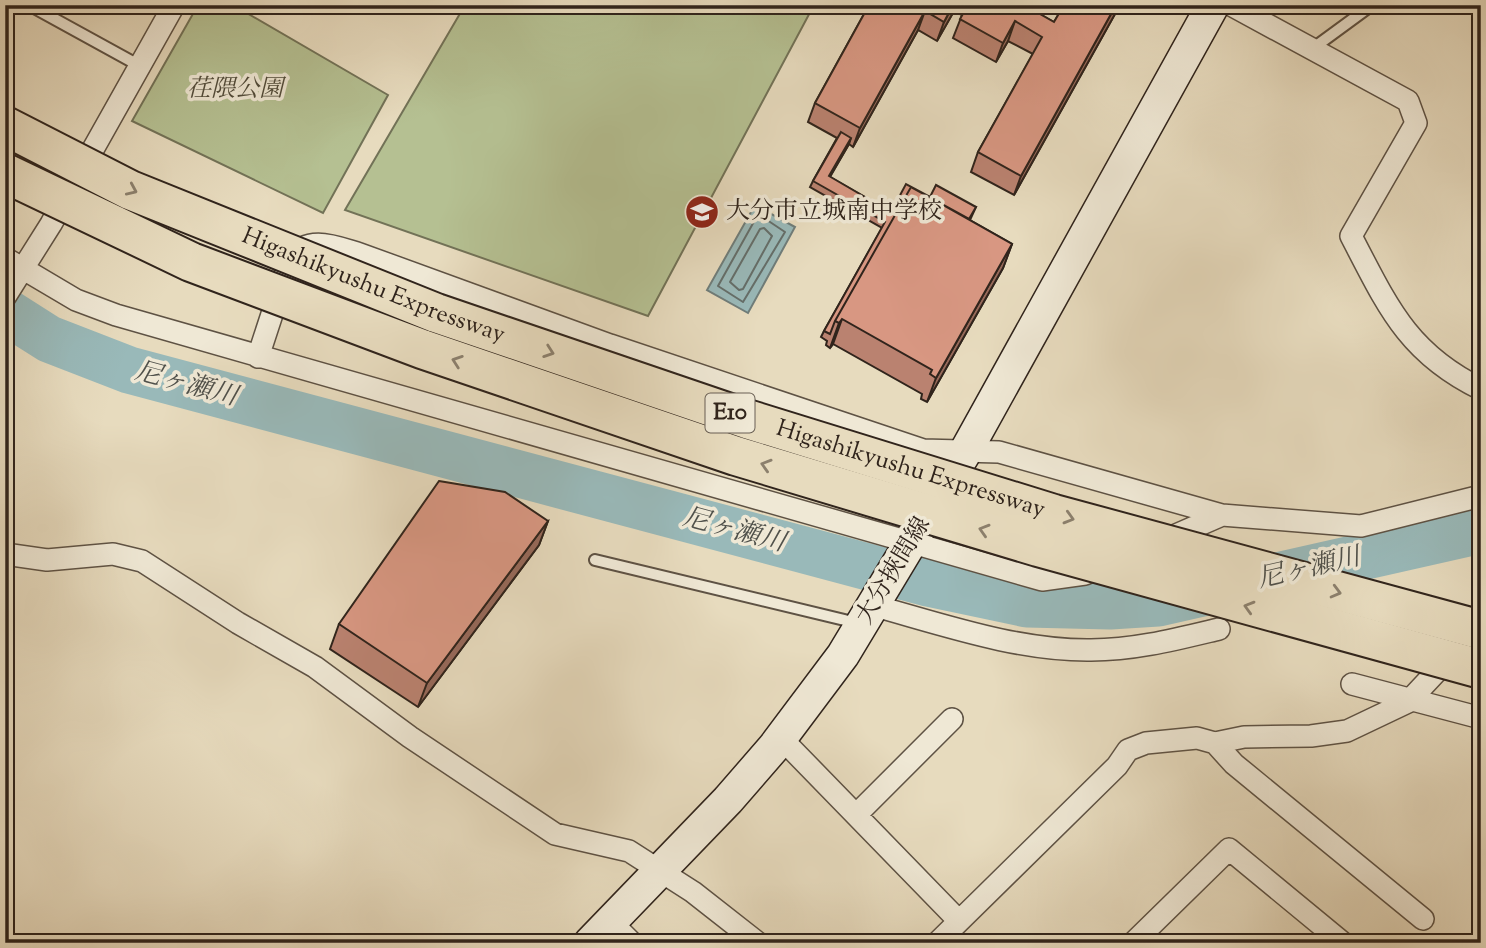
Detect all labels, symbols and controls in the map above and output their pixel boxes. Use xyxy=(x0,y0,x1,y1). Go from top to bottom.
park label: 荏隈公園 xyxy=(187,73,287,107)
one-way arrow xyxy=(124,182,137,196)
school or university icon: 大分市立城南中学校 xyxy=(683,193,721,231)
place label: 大分市立城南中学校 xyxy=(726,195,942,229)
street label: Higashikyushu Expressway xyxy=(236,220,509,352)
one-way arrow xyxy=(543,344,555,358)
water label: 尼ヶ瀬川 xyxy=(131,354,244,417)
one-way arrow xyxy=(452,355,464,369)
road number: E10 xyxy=(706,394,754,432)
street label: Higashikyushu Expressway xyxy=(772,412,1049,527)
one-way arrow xyxy=(760,458,772,473)
water label: 尼ヶ瀬川 xyxy=(679,500,792,563)
one-way arrow xyxy=(1063,510,1075,524)
street label: 大分挾間線 xyxy=(849,511,939,631)
one-way arrow xyxy=(978,524,990,539)
water label: 尼ヶ瀬川 xyxy=(1254,539,1367,599)
one-way arrow xyxy=(1329,584,1341,598)
one-way arrow xyxy=(1243,601,1255,615)

